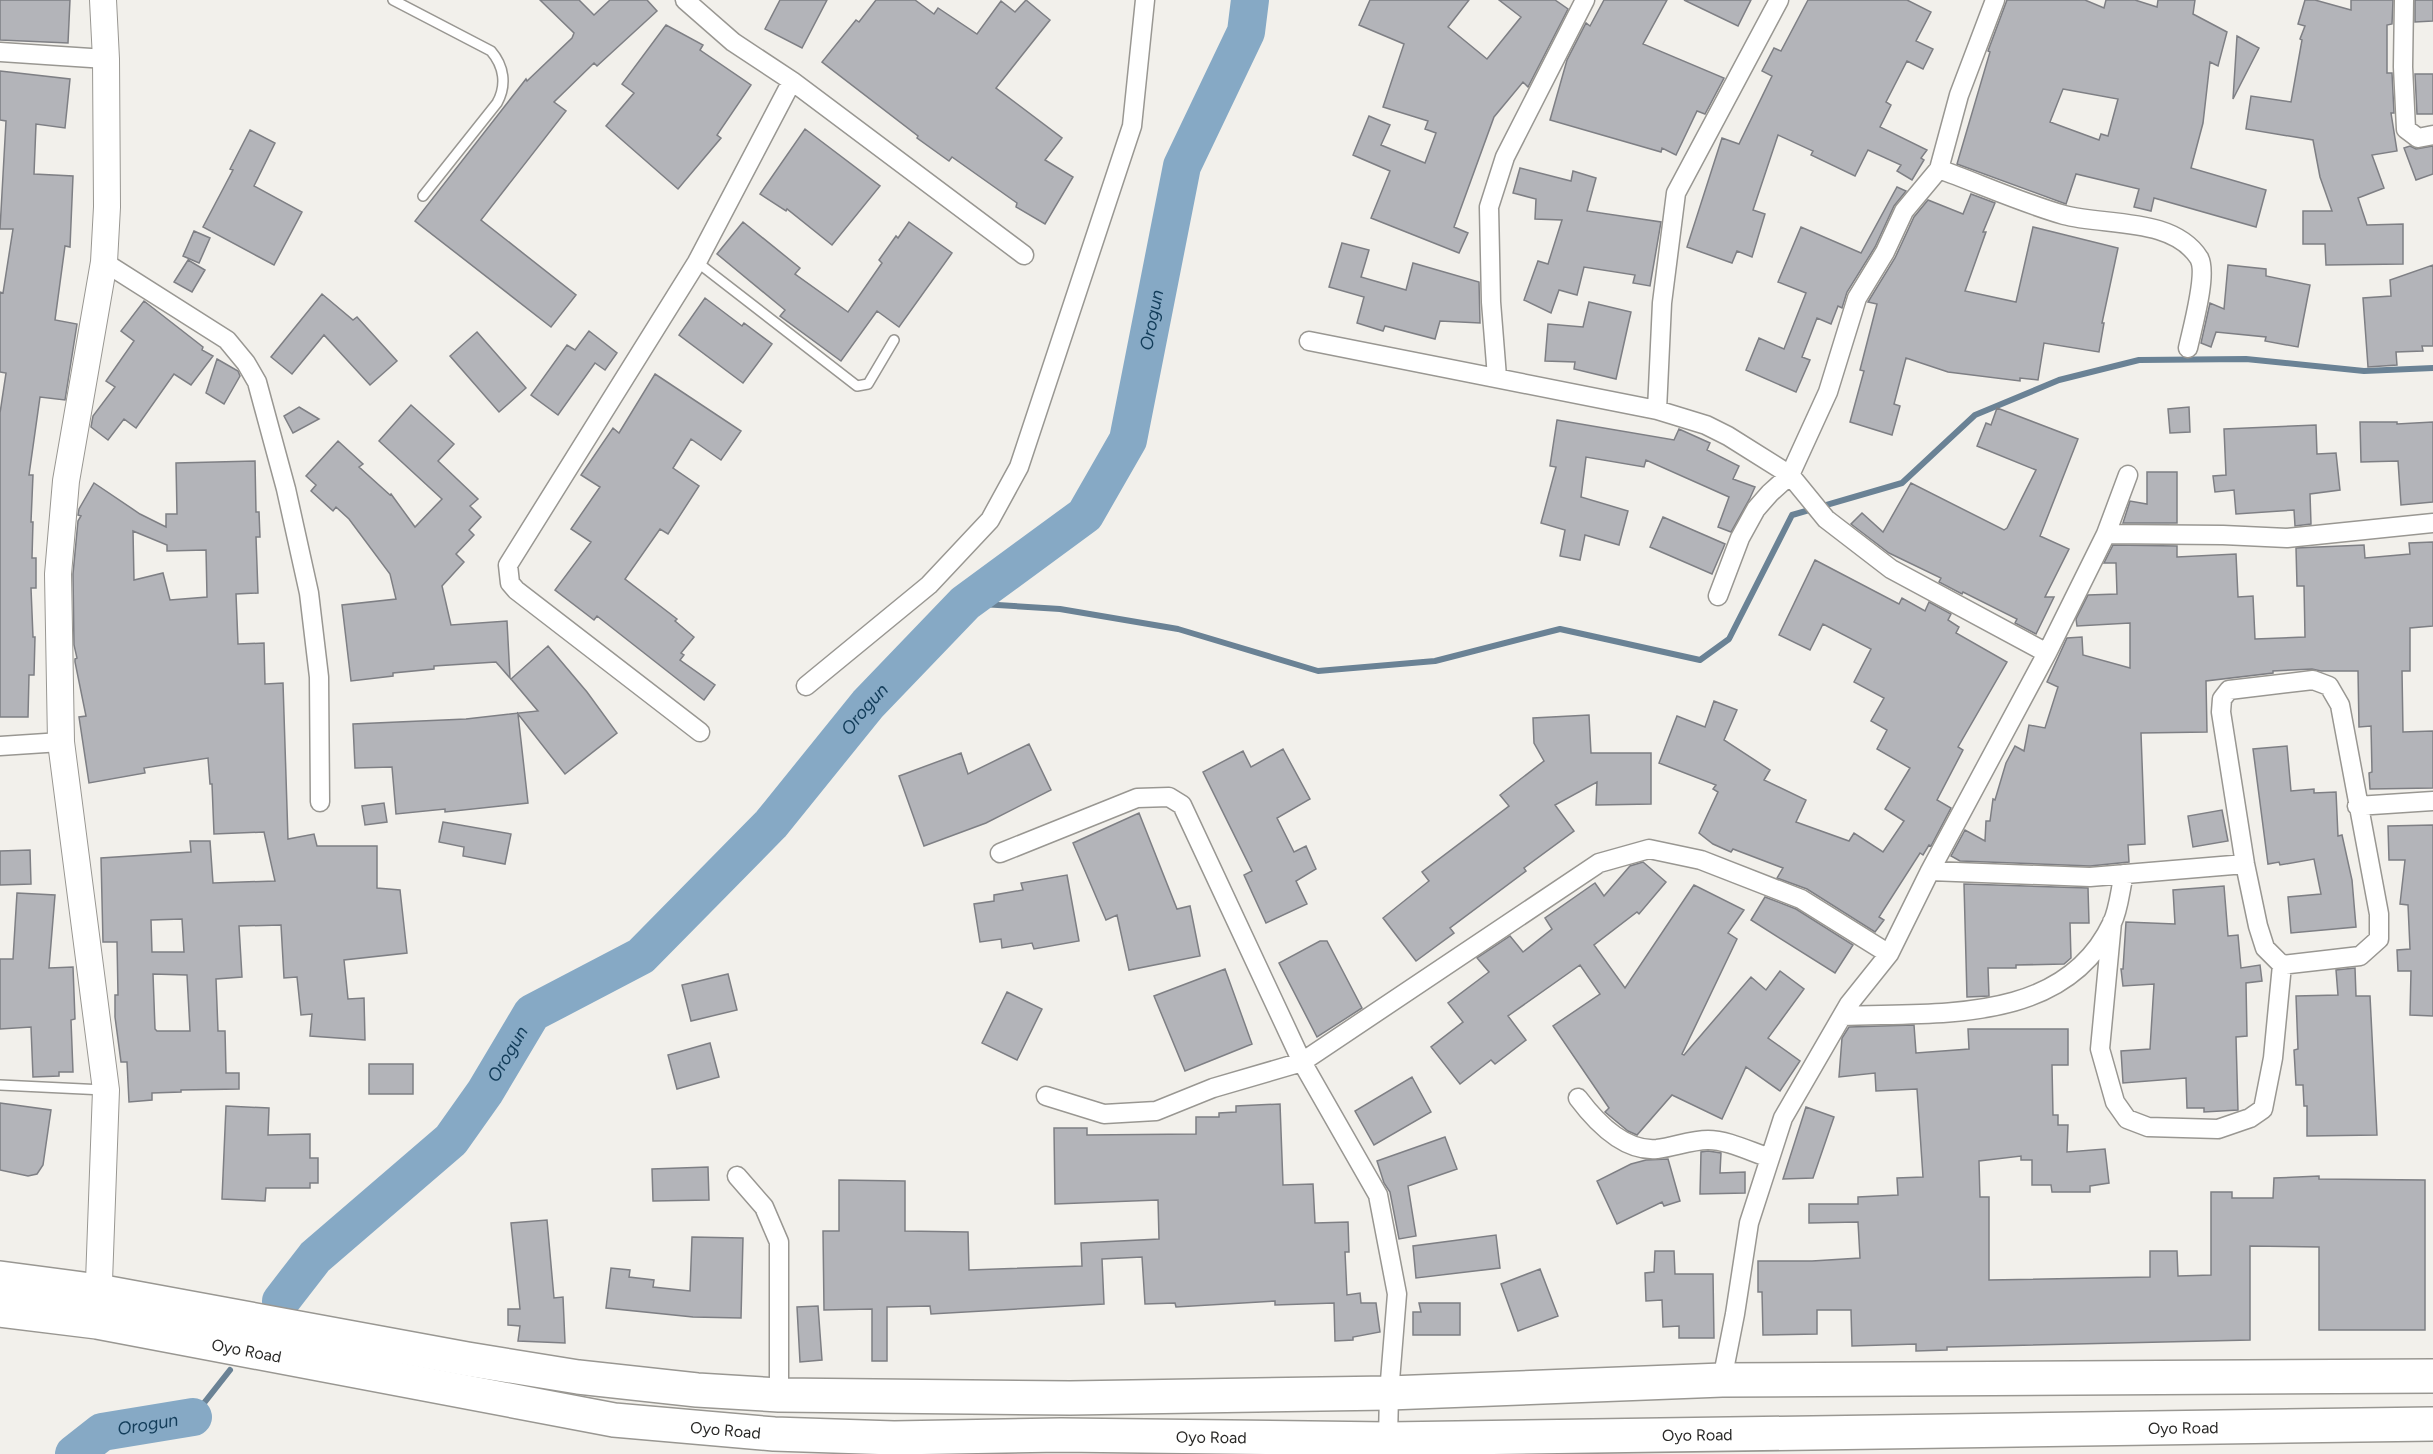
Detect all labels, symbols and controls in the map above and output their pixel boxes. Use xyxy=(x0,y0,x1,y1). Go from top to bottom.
water label: Orogun xyxy=(1135,288,1168,352)
water label: Orogun xyxy=(836,679,893,740)
water label: Orogun xyxy=(482,1022,533,1086)
street label: Oyo Road xyxy=(210,1334,283,1366)
water label: Orogun xyxy=(116,1409,180,1440)
street label: Oyo Road xyxy=(690,1417,762,1442)
street label: Oyo Road xyxy=(2148,1418,2219,1438)
street label: Oyo Road xyxy=(1662,1425,1733,1445)
street label: Oyo Road xyxy=(1176,1427,1247,1447)

